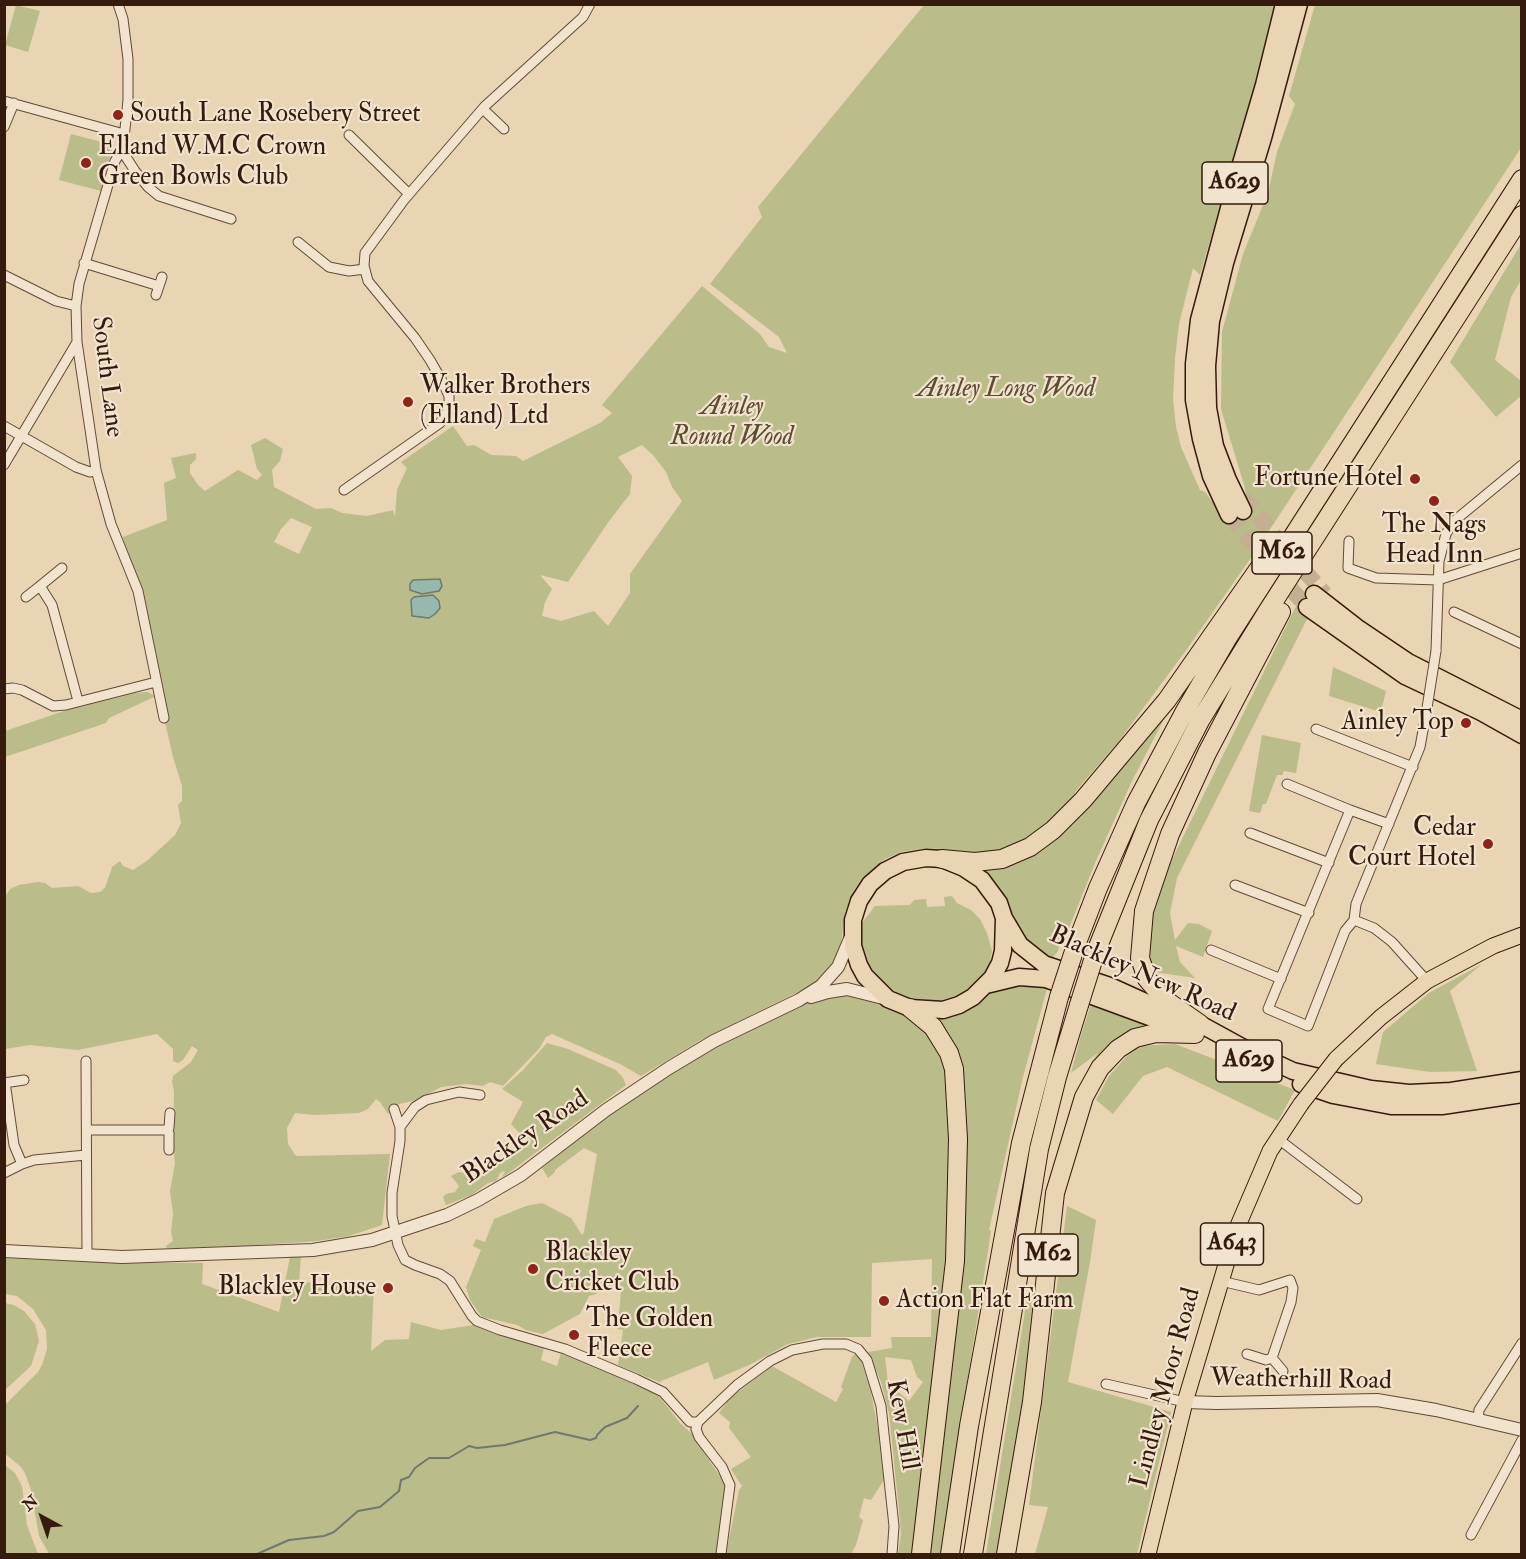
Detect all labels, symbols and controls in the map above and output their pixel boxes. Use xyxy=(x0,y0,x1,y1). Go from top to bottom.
place label: South Lane Rosebery Street xyxy=(130,99,421,131)
marker: South Lane Rosebery Street xyxy=(111,108,125,122)
place label: Elland W.M.C Crown Green Bowls Club xyxy=(98,132,326,194)
marker: Elland W.M.C Crown Green Bowls Club xyxy=(79,156,93,170)
road number: A629 xyxy=(1202,162,1268,204)
street label: South Lane xyxy=(83,315,129,439)
place label: Walker Brothers (Elland) Ltd xyxy=(420,371,590,432)
park label: Ainley Long Wood xyxy=(917,374,1095,406)
park label: Ainley Round Wood xyxy=(671,392,793,454)
marker: Walker Brothers (Elland) Ltd xyxy=(401,395,415,409)
place label: Fortune Hotel xyxy=(1254,463,1403,495)
marker: Fortune Hotel xyxy=(1408,472,1422,486)
marker: The Nags Head Inn xyxy=(1427,494,1441,508)
place label: The Nags Head Inn xyxy=(1382,510,1486,572)
road number: M62 xyxy=(1252,532,1312,574)
place label: Ainley Top xyxy=(1341,707,1454,739)
marker: Ainley Top xyxy=(1459,716,1473,730)
place label: Cedar Court Hotel xyxy=(1348,813,1476,874)
marker: Cedar Court Hotel xyxy=(1481,837,1495,851)
street label: Blackley New Road xyxy=(1044,920,1240,1030)
road number: A629 xyxy=(1216,1040,1282,1082)
street label: Blackley Road xyxy=(457,1084,595,1192)
road number: A643 xyxy=(1200,1223,1264,1265)
road number: M62 xyxy=(1018,1234,1078,1276)
place label: Blackley Cricket Club xyxy=(545,1238,679,1300)
marker: Blackley Cricket Club xyxy=(526,1262,540,1276)
place label: Blackley House xyxy=(218,1272,376,1304)
marker: Blackley House xyxy=(381,1281,395,1295)
place label: Action Flat Farm xyxy=(896,1285,1073,1317)
street label: Lindley Moor Road xyxy=(1125,1285,1209,1491)
marker: Action Flat Farm xyxy=(877,1294,891,1308)
place label: The Golden Fleece xyxy=(586,1304,713,1366)
marker: The Golden Fleece xyxy=(567,1328,581,1342)
street label: Weatherhill Road xyxy=(1210,1364,1392,1398)
street label: Kew Hill xyxy=(878,1377,924,1473)
north arrow xyxy=(12,1487,72,1547)
text: N xyxy=(19,1491,42,1515)

